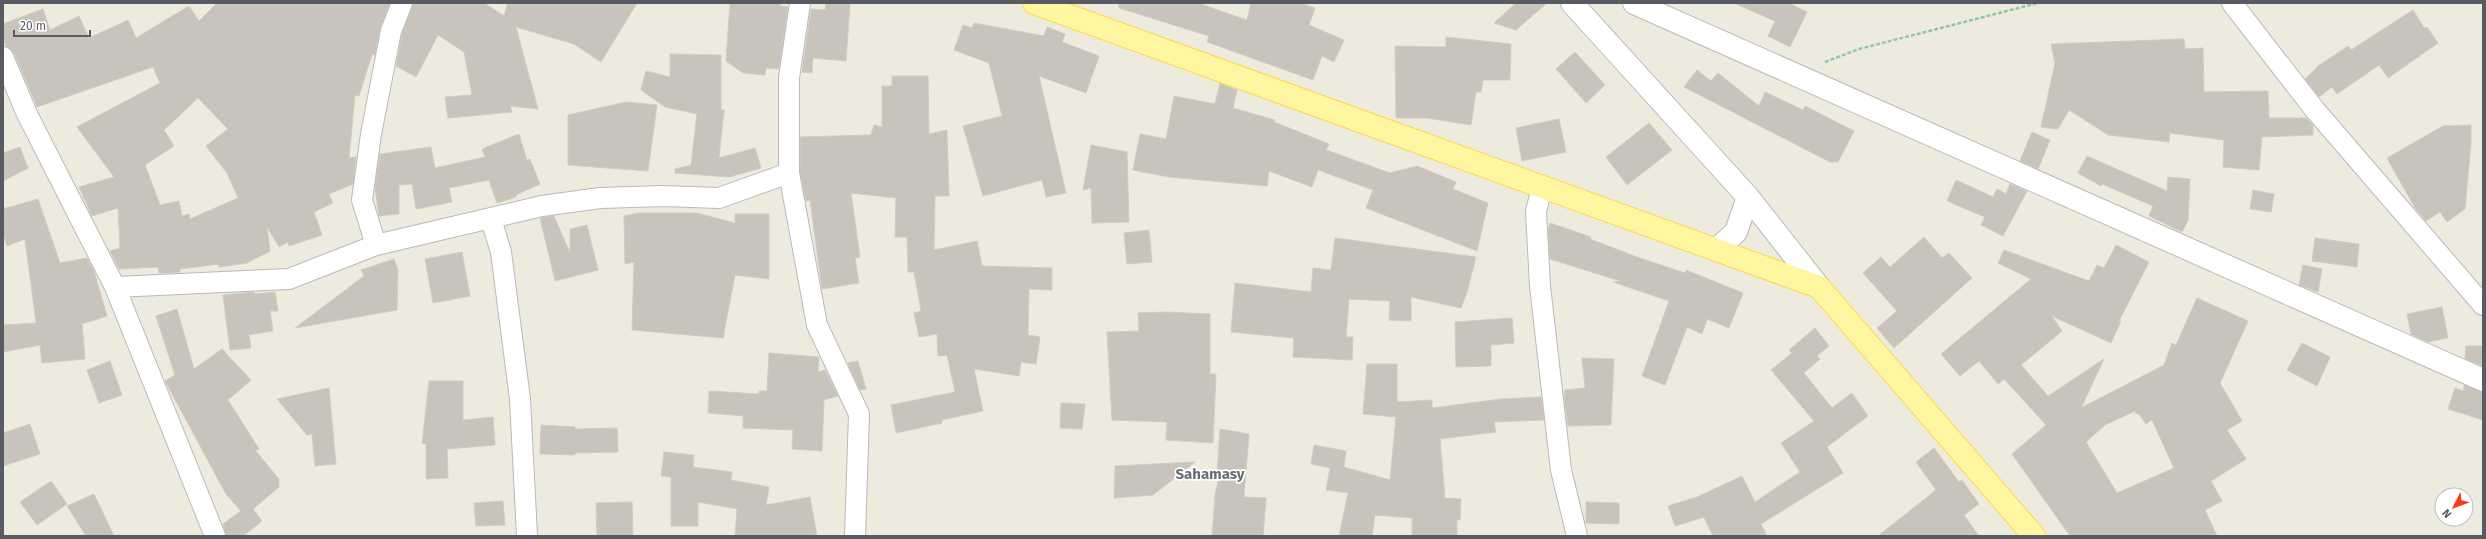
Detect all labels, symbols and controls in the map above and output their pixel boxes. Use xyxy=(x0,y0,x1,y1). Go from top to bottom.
scale bar xyxy=(14,12,90,38)
text: 20 m xyxy=(20,19,46,33)
district label: Sahamasy xyxy=(1175,465,1245,483)
north arrow xyxy=(2434,487,2474,527)
text: N xyxy=(2440,506,2454,520)

